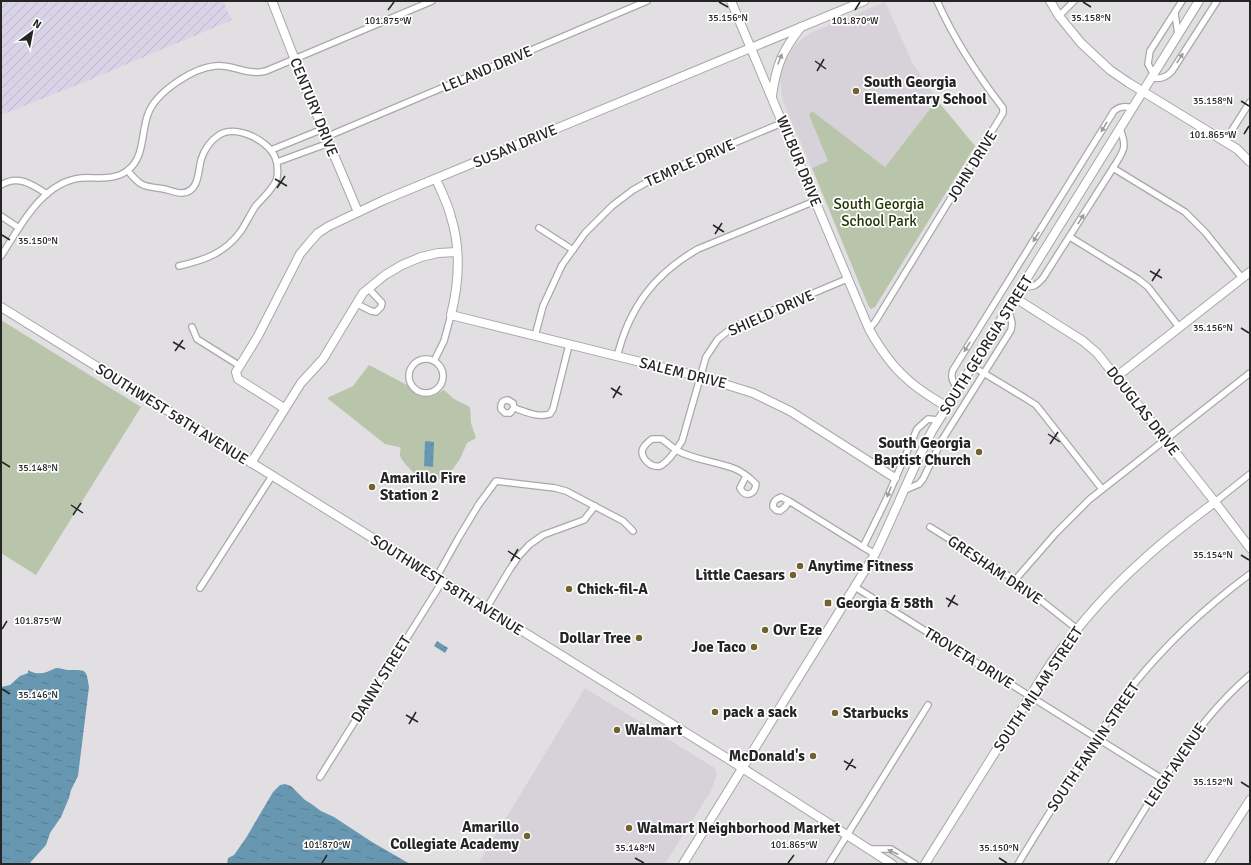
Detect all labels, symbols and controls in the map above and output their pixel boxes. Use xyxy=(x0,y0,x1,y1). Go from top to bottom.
north arrow xyxy=(12,12,52,52)
text: 35.156°N xyxy=(708,12,748,24)
text: 35.158°N xyxy=(1071,12,1111,24)
text: 101.875°W xyxy=(364,15,412,27)
text: 101.870°W xyxy=(831,15,879,27)
text: N xyxy=(30,16,44,31)
street label: LELAND DRIVE xyxy=(439,42,535,96)
one-way arrow xyxy=(1177,52,1184,64)
one-way arrow xyxy=(777,54,783,65)
street label: CENTURY DRIVE xyxy=(286,55,342,159)
place label: South Georgia Elementary School xyxy=(864,73,987,108)
marker: South Georgia Elementary School xyxy=(851,86,861,96)
text: 35.158°N xyxy=(1193,95,1233,107)
street label: WILBUR DRIVE xyxy=(773,113,825,209)
street label: SUSAN DRIVE xyxy=(470,120,560,172)
one-way arrow xyxy=(1101,121,1108,133)
street label: JOHN DRIVE xyxy=(943,127,1001,205)
text: 101.865°W xyxy=(1189,129,1237,141)
street label: TEMPLE DRIVE xyxy=(642,135,738,191)
park label: South Georgia School Park xyxy=(834,195,924,230)
one-way arrow xyxy=(1077,214,1085,224)
one-way arrow xyxy=(1032,231,1039,243)
text: 35.150°N xyxy=(18,235,58,247)
street label: SOUTH GEORGIA STREET xyxy=(936,271,1037,418)
street label: SHIELD DRIVE xyxy=(725,286,817,340)
text: 35.156°N xyxy=(1193,322,1233,334)
one-way arrow xyxy=(963,342,971,353)
street label: SALEM DRIVE xyxy=(637,353,729,393)
street label: SOUTHWEST 58TH AVENUE xyxy=(92,360,252,468)
street label: DOUGLAS DRIVE xyxy=(1103,363,1183,459)
place label: South Georgia Baptist Church xyxy=(874,434,971,469)
marker: South Georgia Baptist Church xyxy=(974,447,984,457)
text: 35.148°N xyxy=(18,462,58,474)
place label: Amarillo Fire Station 2 xyxy=(380,469,466,504)
marker: Amarillo Fire Station 2 xyxy=(367,482,377,492)
one-way arrow xyxy=(886,487,892,499)
street label: SOUTHWEST 58TH AVENUE xyxy=(367,531,527,639)
street label: GRESHAM DRIVE xyxy=(944,532,1046,608)
text: 35.154°N xyxy=(1193,549,1233,561)
place label: Anytime Fitness xyxy=(808,557,914,575)
marker: Anytime Fitness xyxy=(795,561,805,571)
place label: Little Caesars xyxy=(695,566,785,584)
marker: Little Caesars xyxy=(788,570,798,580)
place label: Chick-fil-A xyxy=(577,580,648,598)
marker: Chick-fil-A xyxy=(564,584,574,594)
place label: Georgia & 58th xyxy=(836,594,933,612)
marker: Georgia & 58th xyxy=(823,598,833,608)
text: 101.875°W xyxy=(14,615,62,627)
place label: Ovr Eze xyxy=(773,621,822,639)
street label: TROVETA DRIVE xyxy=(921,623,1017,693)
street label: SOUTH MILAM STREET xyxy=(990,623,1087,755)
marker: Ovr Eze xyxy=(760,625,770,635)
place label: Dollar Tree xyxy=(559,629,631,647)
street label: DANNY STREET xyxy=(347,632,415,726)
marker: Dollar Tree xyxy=(634,633,644,643)
place label: Joe Taco xyxy=(691,638,746,656)
marker: Joe Taco xyxy=(749,642,759,652)
street label: SOUTH FANNIN STREET xyxy=(1043,678,1143,815)
text: 35.146°N xyxy=(18,689,58,701)
place label: pack a sack xyxy=(723,703,797,721)
place label: Starbucks xyxy=(843,704,909,722)
marker: pack a sack xyxy=(710,707,720,717)
marker: Starbucks xyxy=(830,708,840,718)
street label: LEIGH AVENUE xyxy=(1140,719,1210,811)
place label: Walmart xyxy=(625,721,683,739)
marker: Walmart xyxy=(612,725,622,735)
place label: McDonald's xyxy=(729,747,805,765)
marker: McDonald's xyxy=(808,751,818,761)
text: 35.152°N xyxy=(1193,776,1233,788)
place label: Amarillo Collegiate Academy xyxy=(390,818,520,853)
place label: Walmart Neighborhood Market xyxy=(637,819,840,837)
marker: Walmart Neighborhood Market xyxy=(624,823,634,833)
marker: Amarillo Collegiate Academy xyxy=(522,831,532,841)
text: 101.870°W xyxy=(303,839,351,851)
text: 101.865°W xyxy=(770,839,818,851)
text: 35.148°N xyxy=(615,842,655,854)
text: 35.150°N xyxy=(979,842,1019,854)
one-way arrow xyxy=(887,848,899,855)

